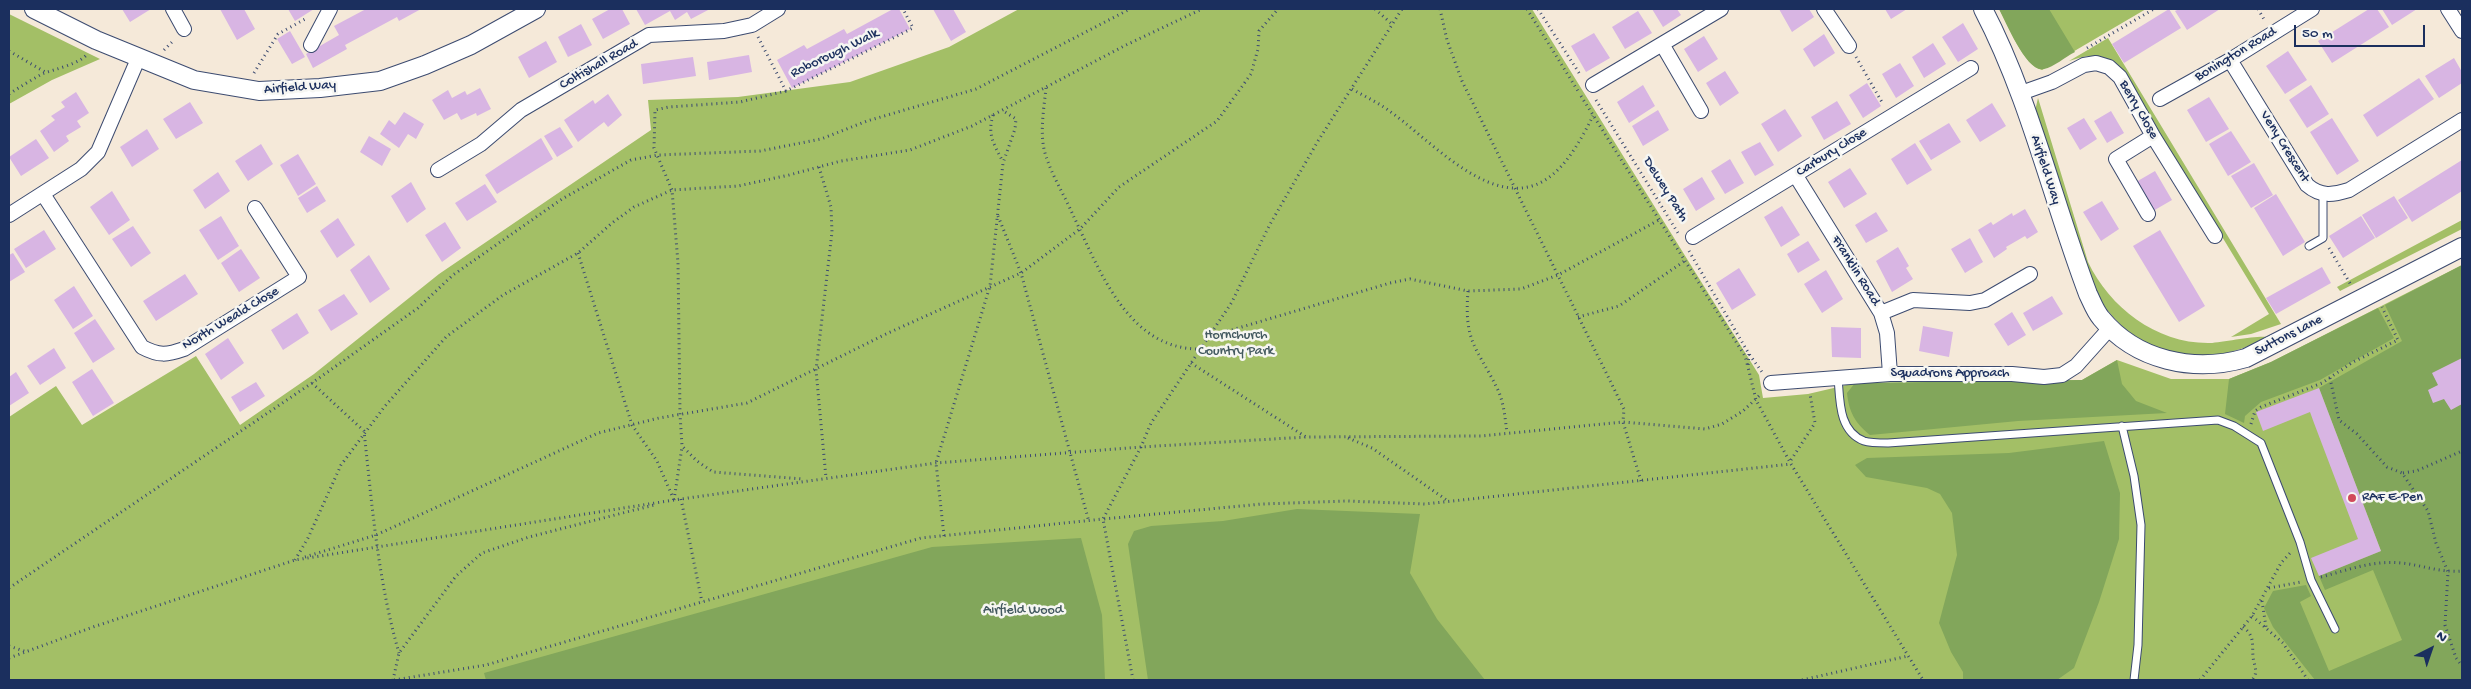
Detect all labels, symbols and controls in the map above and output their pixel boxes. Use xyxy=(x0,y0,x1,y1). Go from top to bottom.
scale bar xyxy=(2296,15,2427,47)
street label: Bonington Road xyxy=(2192,24,2280,86)
street label: Roborough Walk xyxy=(788,25,882,83)
text: 50 m xyxy=(2302,25,2333,43)
street label: Coltishall Road xyxy=(557,36,641,94)
street label: Airfield Way xyxy=(264,77,336,99)
street label: Berry Close xyxy=(2115,78,2161,142)
street label: Veny Crescent xyxy=(2255,108,2313,186)
street label: Carbury Close xyxy=(1794,125,1870,181)
street label: Airfield Way xyxy=(2026,133,2064,207)
street label: Dewey Path xyxy=(1638,154,1692,226)
street label: Franklin Road xyxy=(1827,233,1883,309)
street label: North Weald Close xyxy=(180,284,282,354)
street label: Suttons Lane xyxy=(2252,312,2326,360)
park label: Hornchurch Country Park xyxy=(1198,328,1274,361)
street label: Squadrons Approach xyxy=(1890,366,2010,382)
place label: RAF E-Pen xyxy=(2362,490,2423,506)
marker: RAF E-Pen xyxy=(2346,492,2358,504)
park label: Airfield Wood xyxy=(983,603,1063,619)
north arrow xyxy=(2406,624,2456,674)
text: N xyxy=(2432,628,2450,647)

